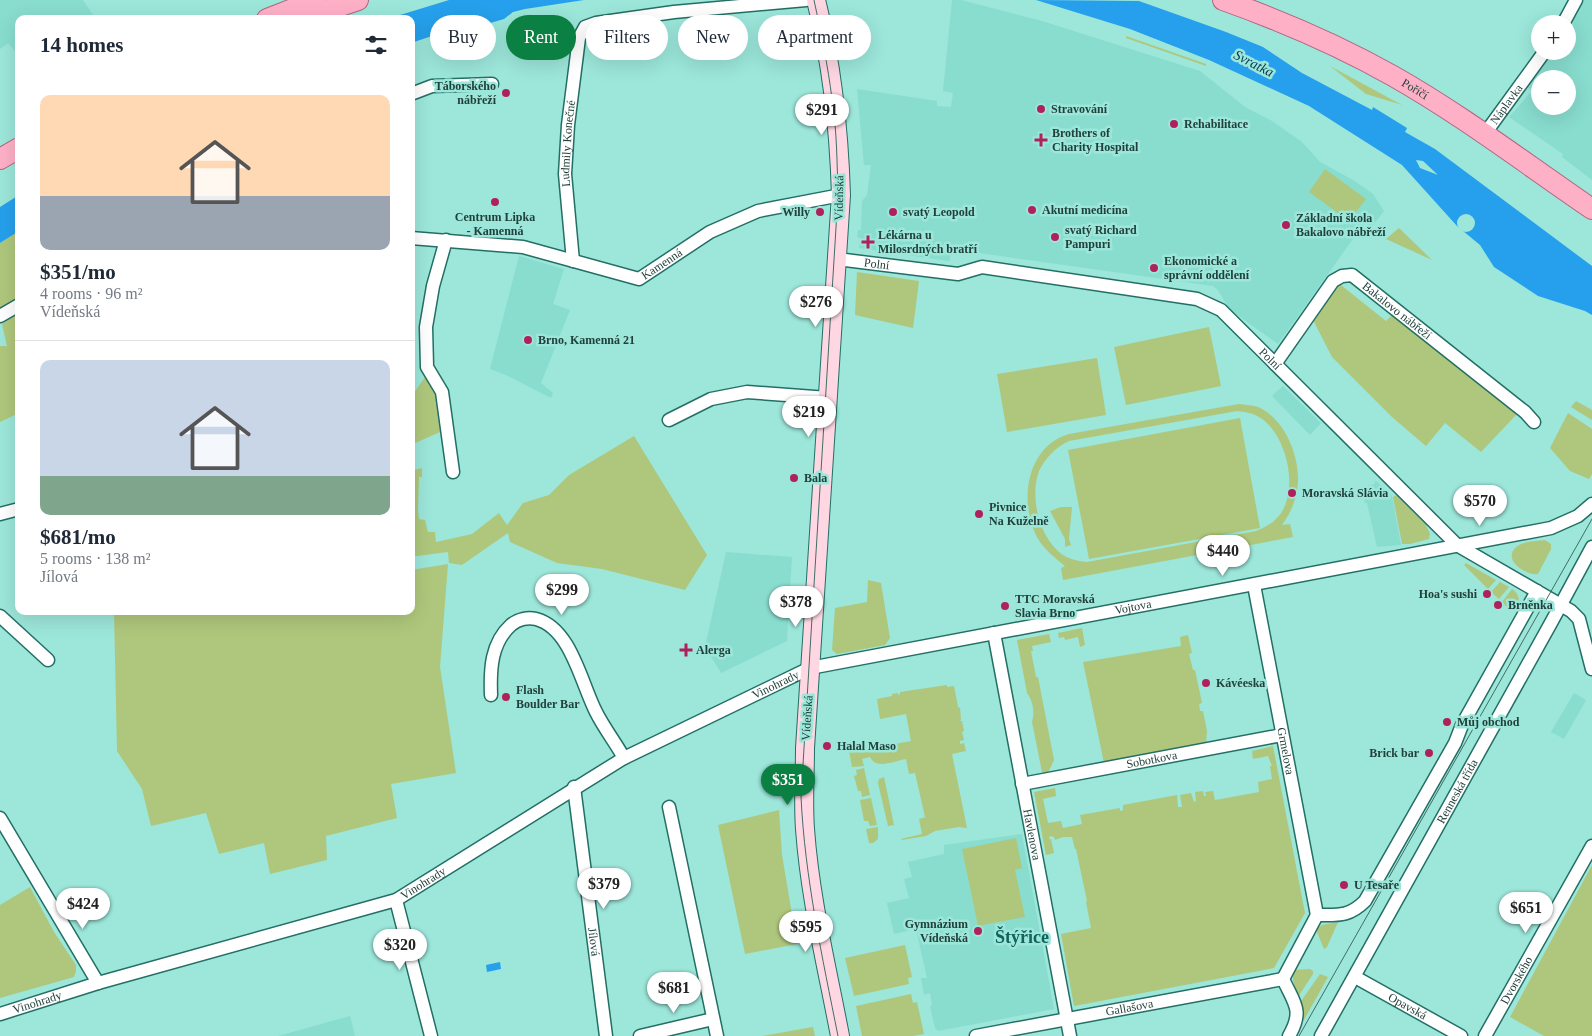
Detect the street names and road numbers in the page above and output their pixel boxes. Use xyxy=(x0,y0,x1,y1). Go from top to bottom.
street label: Poříčí xyxy=(1399,76,1432,103)
street label: Náplavka xyxy=(1487,81,1526,127)
street label: Ludmily Konečné xyxy=(558,99,578,187)
street label: Vídeňská xyxy=(832,175,846,221)
street label: Kamenná xyxy=(639,245,685,282)
street label: Polní xyxy=(863,255,891,273)
street label: Bakalovo nábřeží xyxy=(1360,279,1435,343)
street label: Polní xyxy=(1256,345,1285,373)
street label: Vojtova xyxy=(1113,597,1153,617)
street label: Vinohrady xyxy=(750,667,801,702)
street label: Vídeňská xyxy=(798,694,816,741)
street label: Grmelova xyxy=(1274,726,1297,777)
street label: Sobotkova xyxy=(1125,748,1179,771)
street label: Renneská třída xyxy=(1434,756,1481,826)
street label: Havlenova xyxy=(1020,808,1044,862)
street label: Vinohrady xyxy=(398,864,448,902)
street label: Jílová xyxy=(585,927,603,958)
street label: Dvorského xyxy=(1497,954,1535,1007)
street label: Vinohrady xyxy=(11,988,63,1017)
street label: Opavská xyxy=(1386,990,1430,1023)
street label: Gallašova xyxy=(1104,996,1155,1019)

